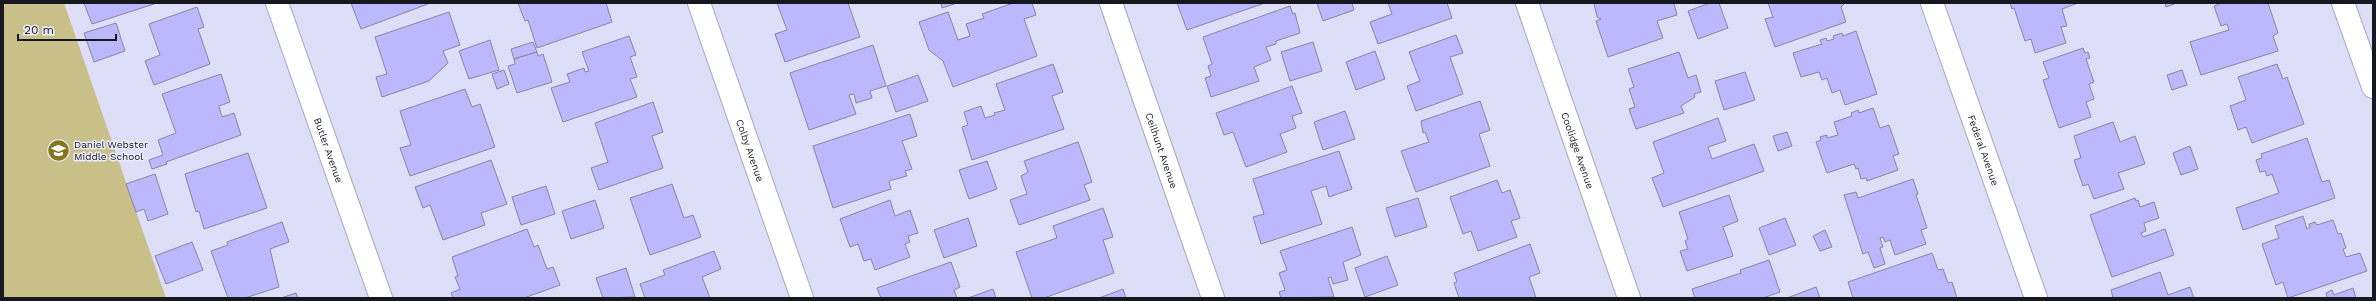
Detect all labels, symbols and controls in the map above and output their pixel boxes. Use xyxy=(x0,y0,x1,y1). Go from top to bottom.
scale bar xyxy=(18,16,116,42)
text: 20 m xyxy=(24,23,54,37)
street label: Ceilhunt Avenue xyxy=(1143,111,1180,190)
street label: Coolidge Avenue xyxy=(1559,111,1596,191)
street label: Federal Avenue xyxy=(1966,113,2001,187)
street label: Butler Avenue xyxy=(312,116,345,184)
street label: Colby Avenue xyxy=(734,118,766,183)
school or university icon: Daniel Webster Middle School xyxy=(46,137,72,163)
place label: Daniel Webster Middle School xyxy=(74,139,148,162)

